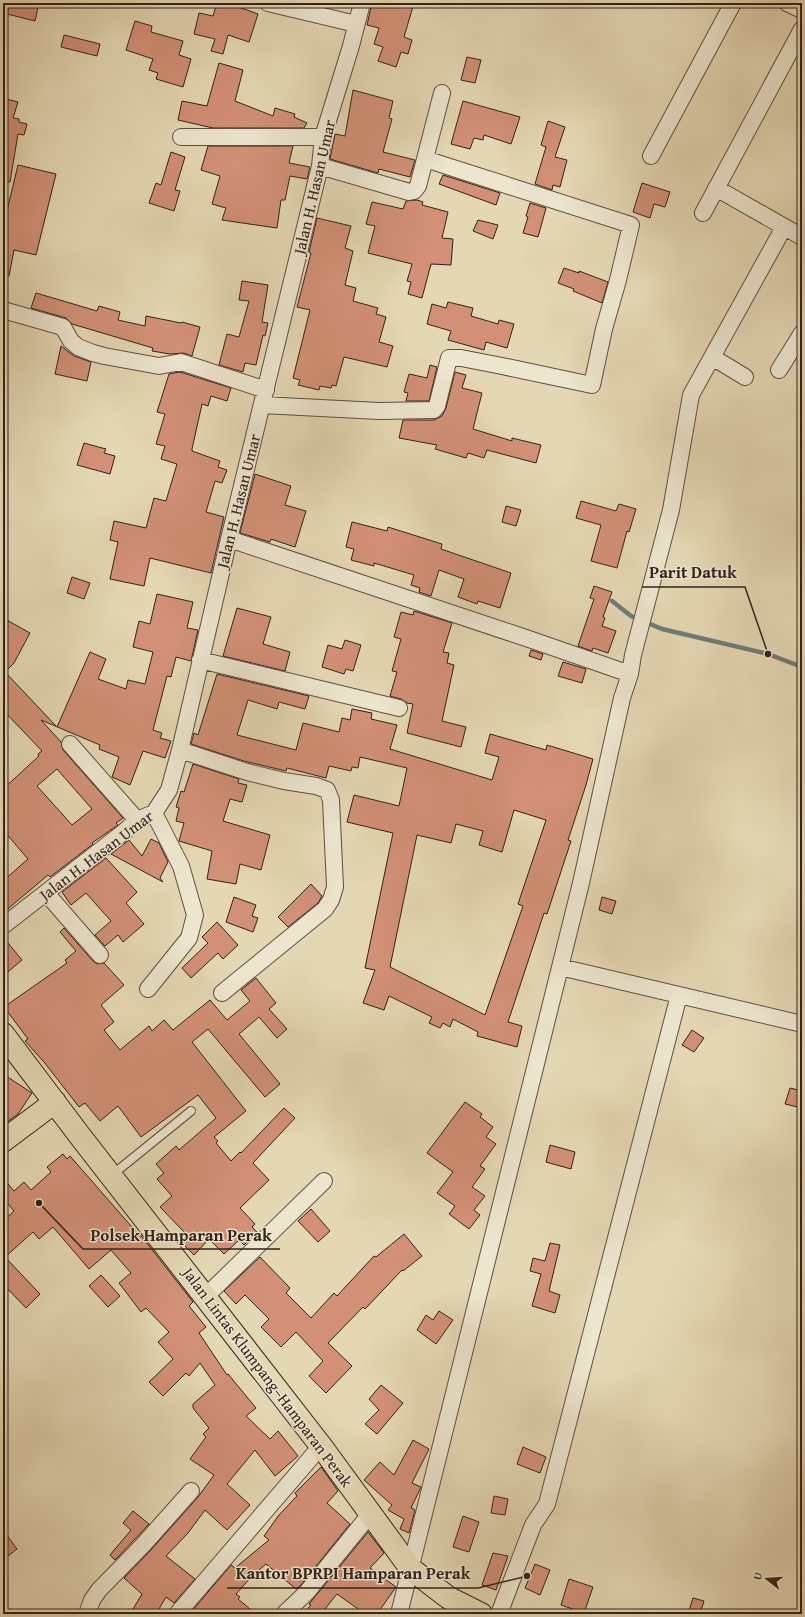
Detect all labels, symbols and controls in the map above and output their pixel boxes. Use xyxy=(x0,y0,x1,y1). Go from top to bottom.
street label: Jalan H. Hasan Umar xyxy=(286,117,341,259)
street label: Jalan H. Hasan Umar xyxy=(209,431,266,573)
callout: Parit Datuk xyxy=(642,558,745,587)
text: Parit Datuk xyxy=(649,559,737,584)
street label: Jalan H. Hasan Umar xyxy=(32,804,158,907)
callout: Polsek Hamparan Perak xyxy=(83,1220,280,1249)
text: Polsek Hamparan Perak xyxy=(90,1222,272,1247)
street label: Jalan Lintas Klumpang–Hamparan Perak xyxy=(176,1260,359,1493)
callout: Kantor BPRPI Hamparan Perak xyxy=(227,1559,478,1588)
north arrow xyxy=(747,1559,787,1599)
text: Kantor BPRPI Hamparan Perak xyxy=(236,1560,471,1585)
text: U xyxy=(749,1570,766,1582)

